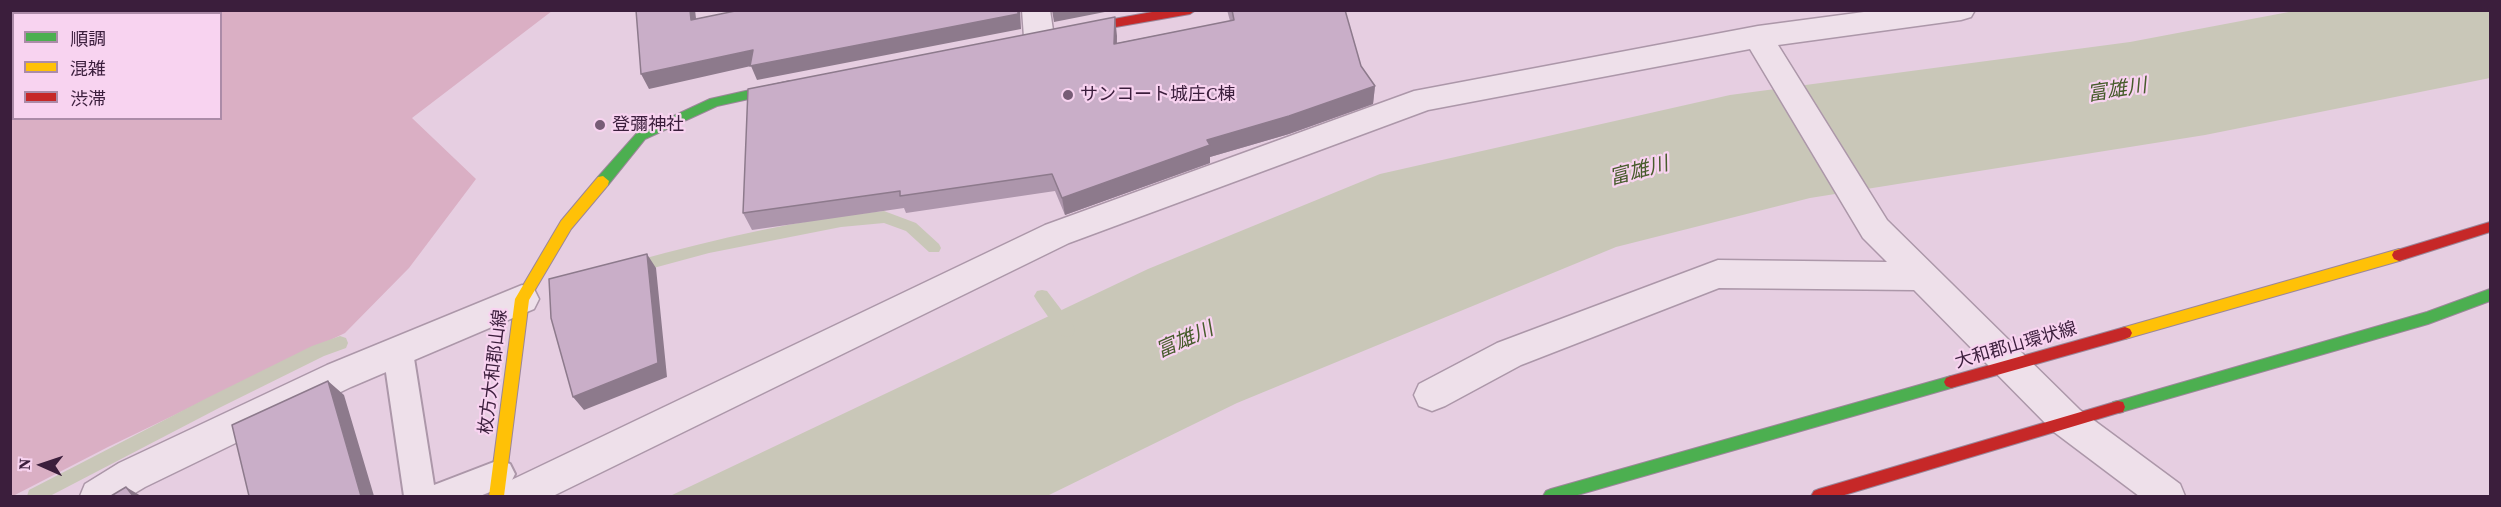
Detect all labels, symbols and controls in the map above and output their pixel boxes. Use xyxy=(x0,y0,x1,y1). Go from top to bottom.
legend xyxy=(12,12,222,120)
text: 順調 xyxy=(70,26,106,51)
text: 混雑 xyxy=(70,56,106,81)
water label: 富雄川 xyxy=(2085,74,2149,108)
place label: サンコート城庄C棟 xyxy=(1080,84,1235,106)
text: 渋滞 xyxy=(70,86,106,111)
marker: サンコート城庄C棟 xyxy=(1061,88,1075,102)
place label: 登彌神社 xyxy=(612,114,684,136)
marker: 登彌神社 xyxy=(593,118,607,132)
water label: 富雄川 xyxy=(1607,153,1671,191)
street label: 枚方大和郡山線 xyxy=(476,308,512,436)
water label: 富雄川 xyxy=(1153,318,1217,364)
street label: 大和郡山環状線 xyxy=(1952,318,2080,374)
north arrow xyxy=(12,435,72,495)
text: N xyxy=(13,458,35,470)

